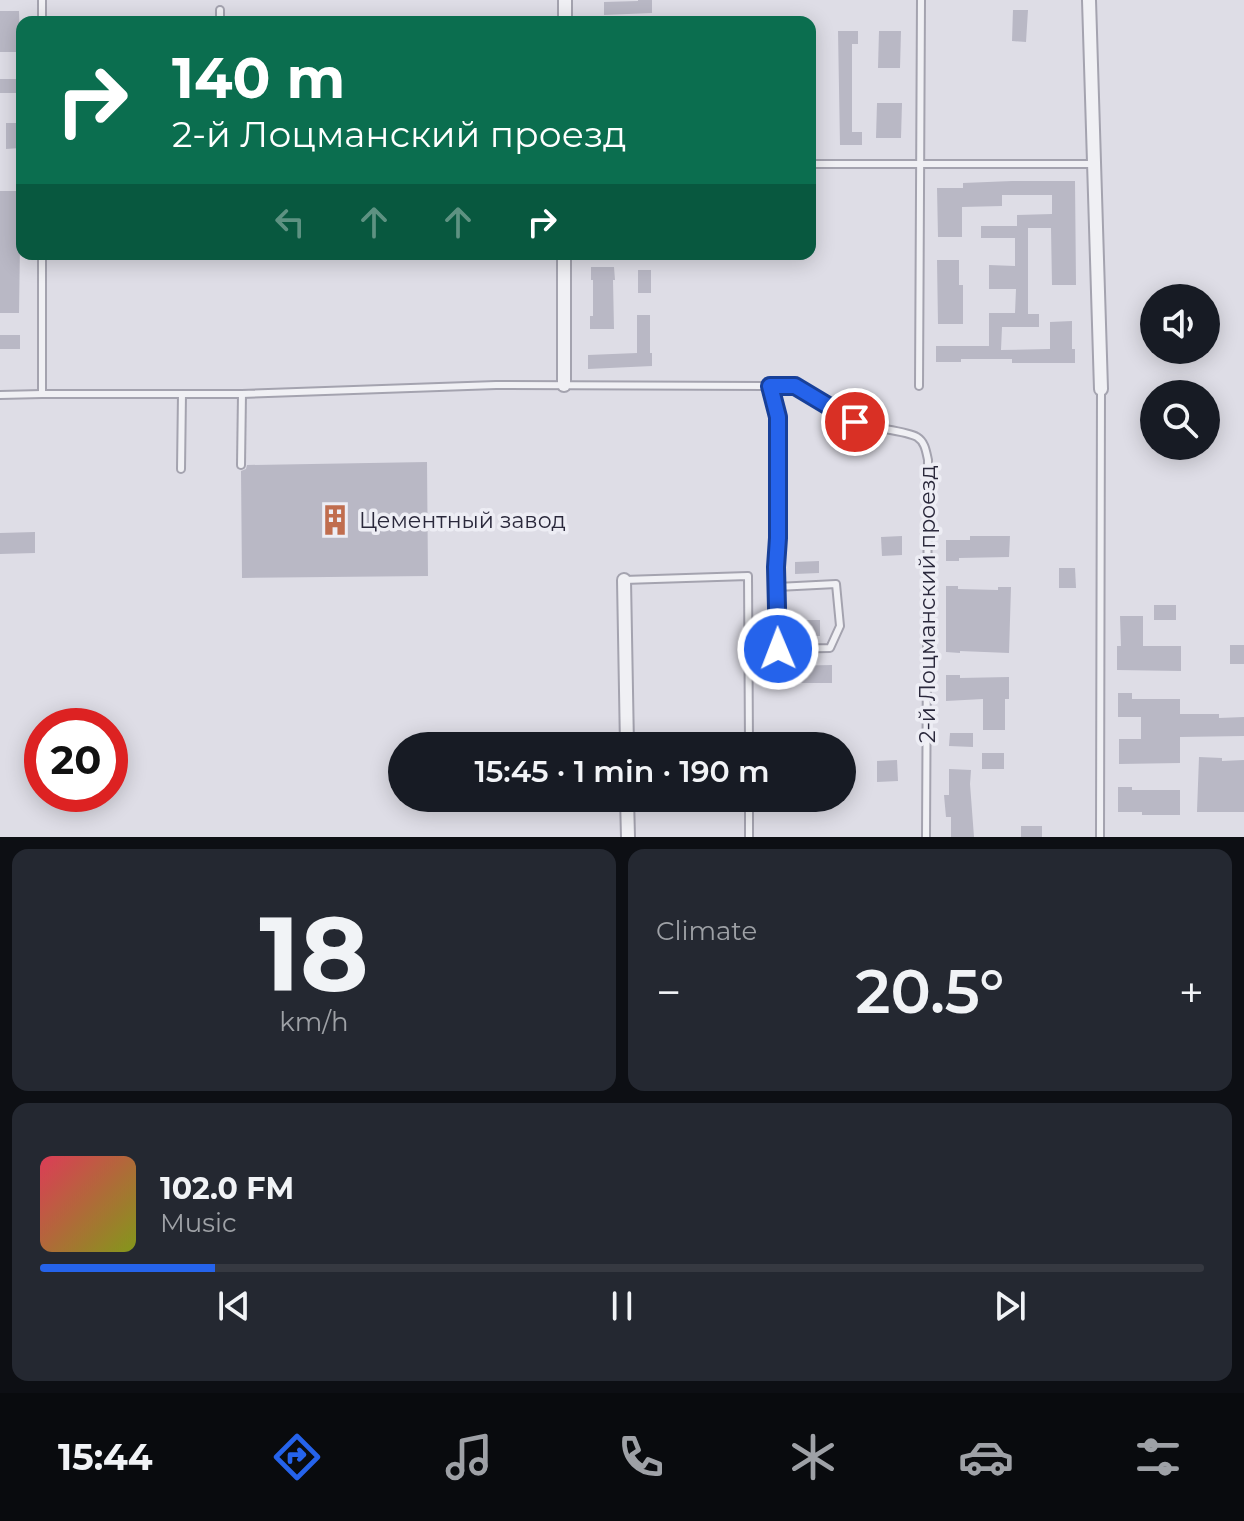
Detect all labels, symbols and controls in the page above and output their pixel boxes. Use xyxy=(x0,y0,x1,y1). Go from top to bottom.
text: 140 m xyxy=(172,44,345,112)
icon: right xyxy=(40,48,144,152)
text: 2-й Лоцманский проезд xyxy=(172,112,627,156)
icon: left xyxy=(268,200,312,244)
icon: ahead xyxy=(352,200,396,244)
icon: ahead xyxy=(436,200,480,244)
icon: right xyxy=(520,200,564,244)
map controls xyxy=(1140,284,1220,460)
button: sound xyxy=(1140,284,1220,364)
button: search xyxy=(1140,380,1220,460)
pin xyxy=(821,388,889,456)
icon: arrive xyxy=(833,400,877,444)
street label: 2-й Лоцманский проезд xyxy=(914,465,941,743)
building icon: Цементный завод xyxy=(318,503,352,537)
place label: Цементный завод xyxy=(359,507,566,534)
position arrow xyxy=(736,607,820,691)
speed limit sign: 20 xyxy=(24,708,128,812)
text: 15:45 · 1 min · 190 m xyxy=(474,753,770,790)
text: 18 xyxy=(259,890,369,1017)
text: Climate xyxy=(656,915,757,947)
text: 20.5° xyxy=(856,955,1004,1028)
text: − xyxy=(656,965,681,1019)
text: + xyxy=(1179,965,1204,1019)
text: km/h xyxy=(279,1006,349,1038)
text: 102.0 FM xyxy=(160,1170,294,1207)
text: Music xyxy=(160,1207,237,1239)
icon: previous xyxy=(212,1284,256,1328)
icon: pause xyxy=(600,1284,644,1328)
icon: next xyxy=(988,1284,1032,1328)
icon: directions xyxy=(269,1429,325,1485)
icon: music xyxy=(441,1429,497,1485)
icon: phone xyxy=(613,1429,669,1485)
icon: climate xyxy=(785,1429,841,1485)
icon: car xyxy=(958,1429,1014,1485)
icon: filters xyxy=(1130,1429,1186,1485)
text: 15:44 xyxy=(58,1435,153,1479)

